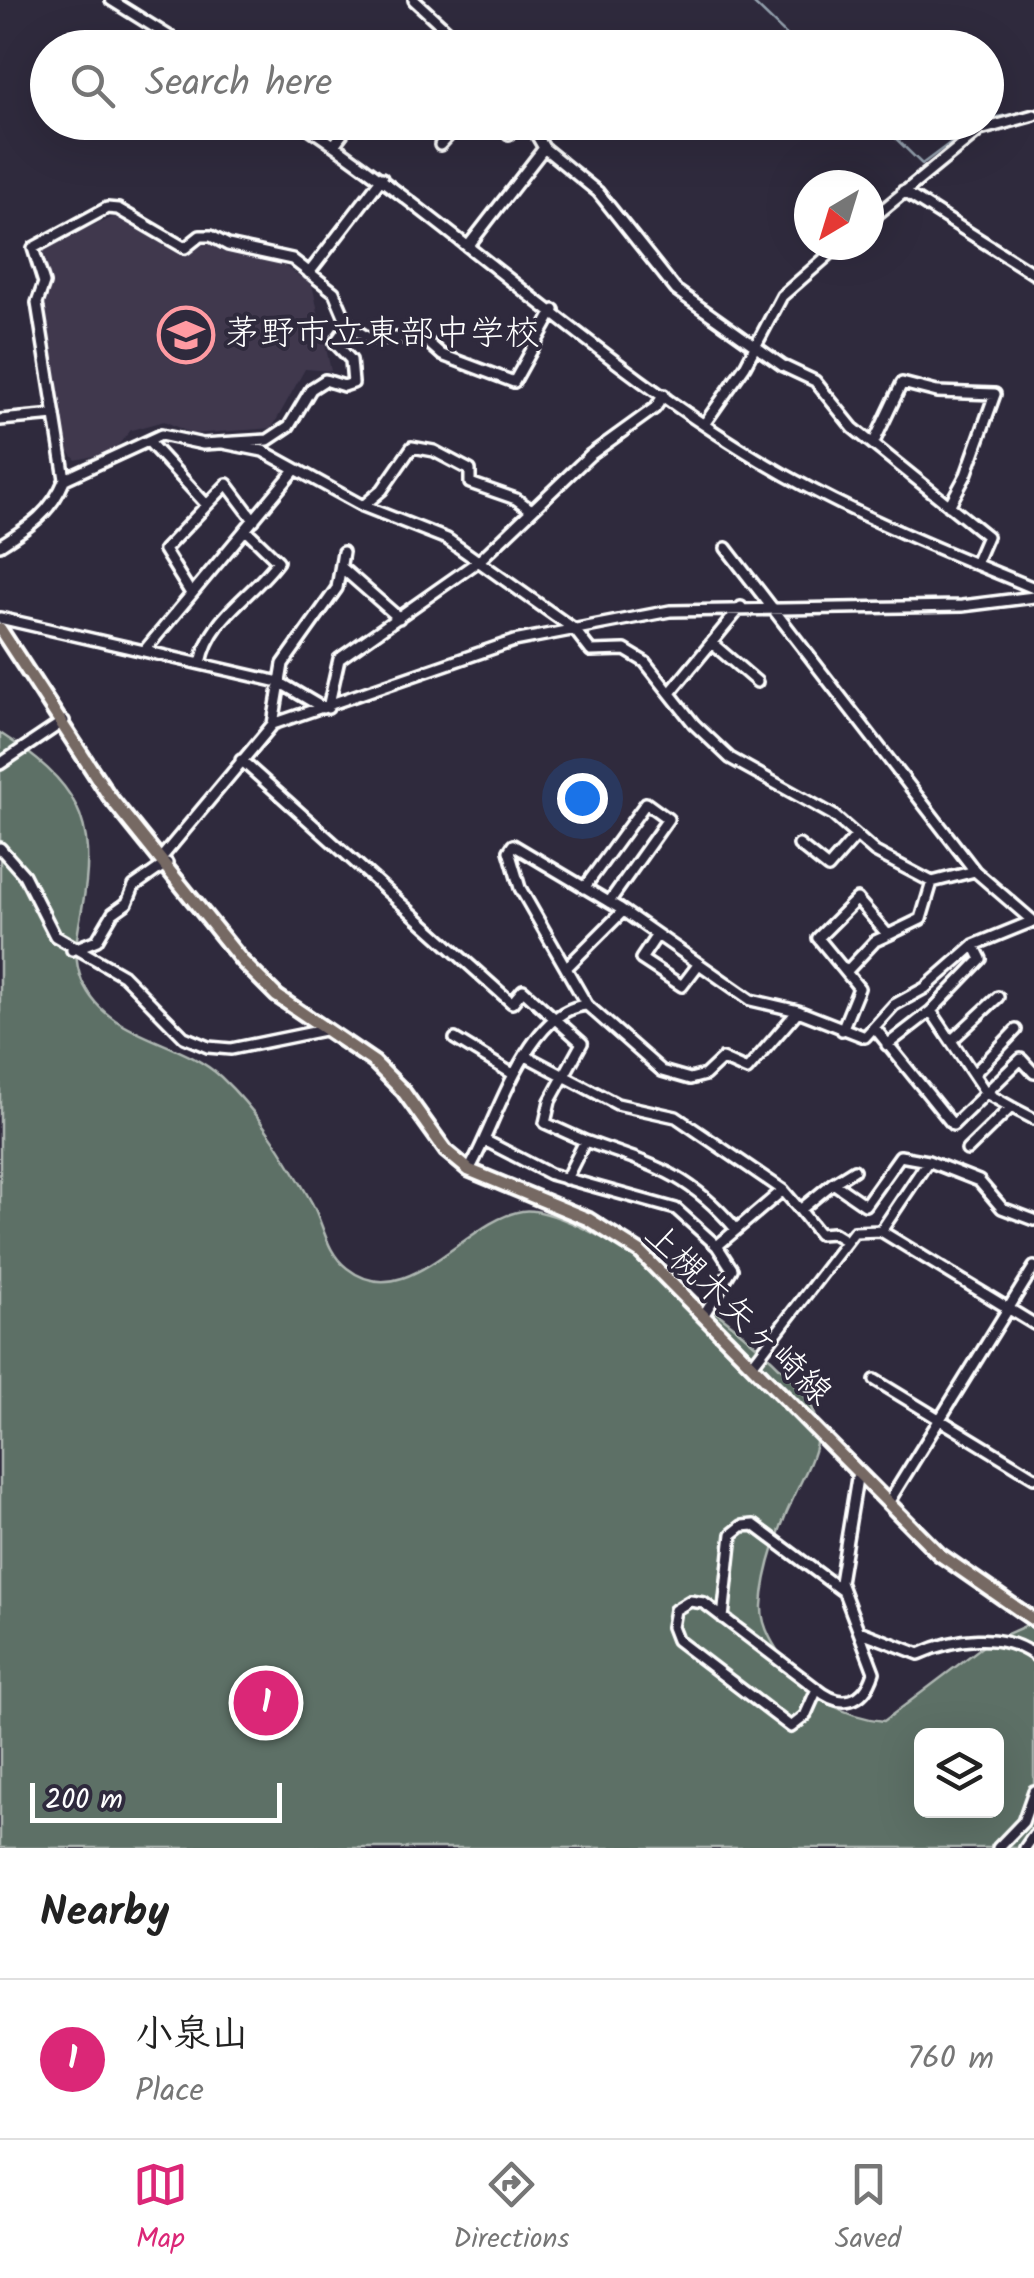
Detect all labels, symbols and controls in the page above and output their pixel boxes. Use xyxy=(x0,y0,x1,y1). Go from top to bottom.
search box xyxy=(30,30,1004,140)
text: Search here xyxy=(145,55,332,115)
icon: search xyxy=(65,58,120,113)
north arrow xyxy=(794,170,884,260)
school or university icon: 茅野市立東部中学校 xyxy=(156,305,216,365)
place label: 茅野市立東部中学校 xyxy=(225,307,540,363)
your location xyxy=(557,773,608,824)
street label: 上槻木矢ヶ崎線 xyxy=(629,1210,845,1420)
pin: 1 xyxy=(234,1666,298,1740)
map controls xyxy=(914,1728,1004,1818)
button: layers xyxy=(914,1728,1004,1818)
scale bar xyxy=(30,1778,282,1822)
text: 200 m xyxy=(45,1778,123,1823)
text: Nearby xyxy=(40,1880,169,1947)
text: 小泉山 xyxy=(135,2006,249,2066)
text: 1 xyxy=(68,2034,77,2085)
text: 760 m xyxy=(907,2034,994,2085)
text: Place xyxy=(135,2066,204,2117)
tab: Map xyxy=(133,2157,188,2262)
tab: Directions xyxy=(453,2157,569,2262)
tab: Saved xyxy=(835,2157,901,2262)

